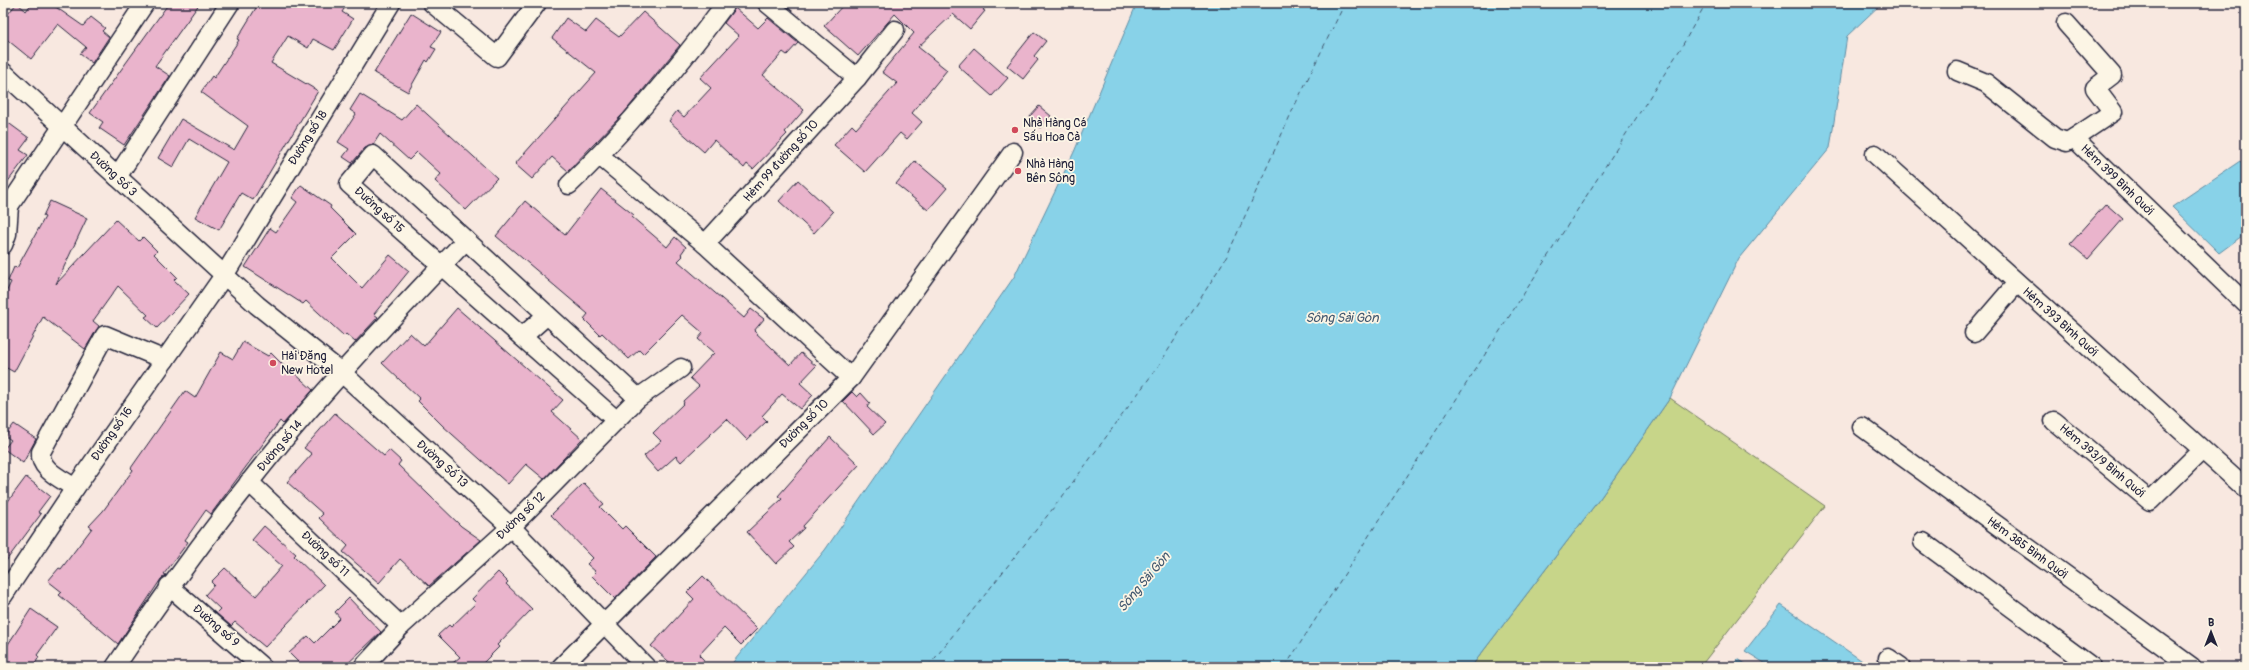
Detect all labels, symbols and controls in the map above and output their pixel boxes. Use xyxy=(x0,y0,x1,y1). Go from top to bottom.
street label: Đường số 18 xyxy=(284,107,331,168)
street label: Hẻm 99 đường số 10 xyxy=(739,116,822,205)
place label: Nhà Hàng Cá Sấu Hoa Cà xyxy=(1023,116,1087,145)
marker: Nhà Hàng Cá Sấu Hoa Cà xyxy=(1010,125,1020,135)
street label: Hẻm 399 Bình Quới xyxy=(2077,141,2157,219)
street label: Đường Số 3 xyxy=(86,148,141,200)
place label: Nhà Hàng Bên Sông xyxy=(1026,157,1075,186)
marker: Nhà Hàng Bên Sông xyxy=(1013,166,1023,176)
street label: Đường số 15 xyxy=(351,183,408,236)
street label: Hẻm 393 Bình Quới xyxy=(2019,284,2101,360)
water label: Sông Sài Gòn xyxy=(1305,310,1379,326)
place label: Hải Đăng New Hotel xyxy=(281,349,334,378)
marker: Hải Đăng New Hotel xyxy=(268,358,278,368)
street label: Đường số 10 xyxy=(775,395,832,452)
street label: Đường số 16 xyxy=(87,403,136,464)
street label: Đường số 14 xyxy=(253,417,306,475)
street label: Hẻm 393/9 Bình Quới xyxy=(2056,421,2148,501)
street label: Đường Số 13 xyxy=(413,436,472,491)
street label: Đường số 12 xyxy=(493,488,549,543)
street label: Hẻm 385 Bình Quới xyxy=(1984,514,2070,582)
street label: Đường số 11 xyxy=(298,527,353,580)
water label: Sông Sài Gòn xyxy=(1114,548,1174,615)
street label: Đường số 9 xyxy=(189,601,243,650)
north arrow xyxy=(2191,612,2231,652)
text: B xyxy=(2208,616,2214,629)

